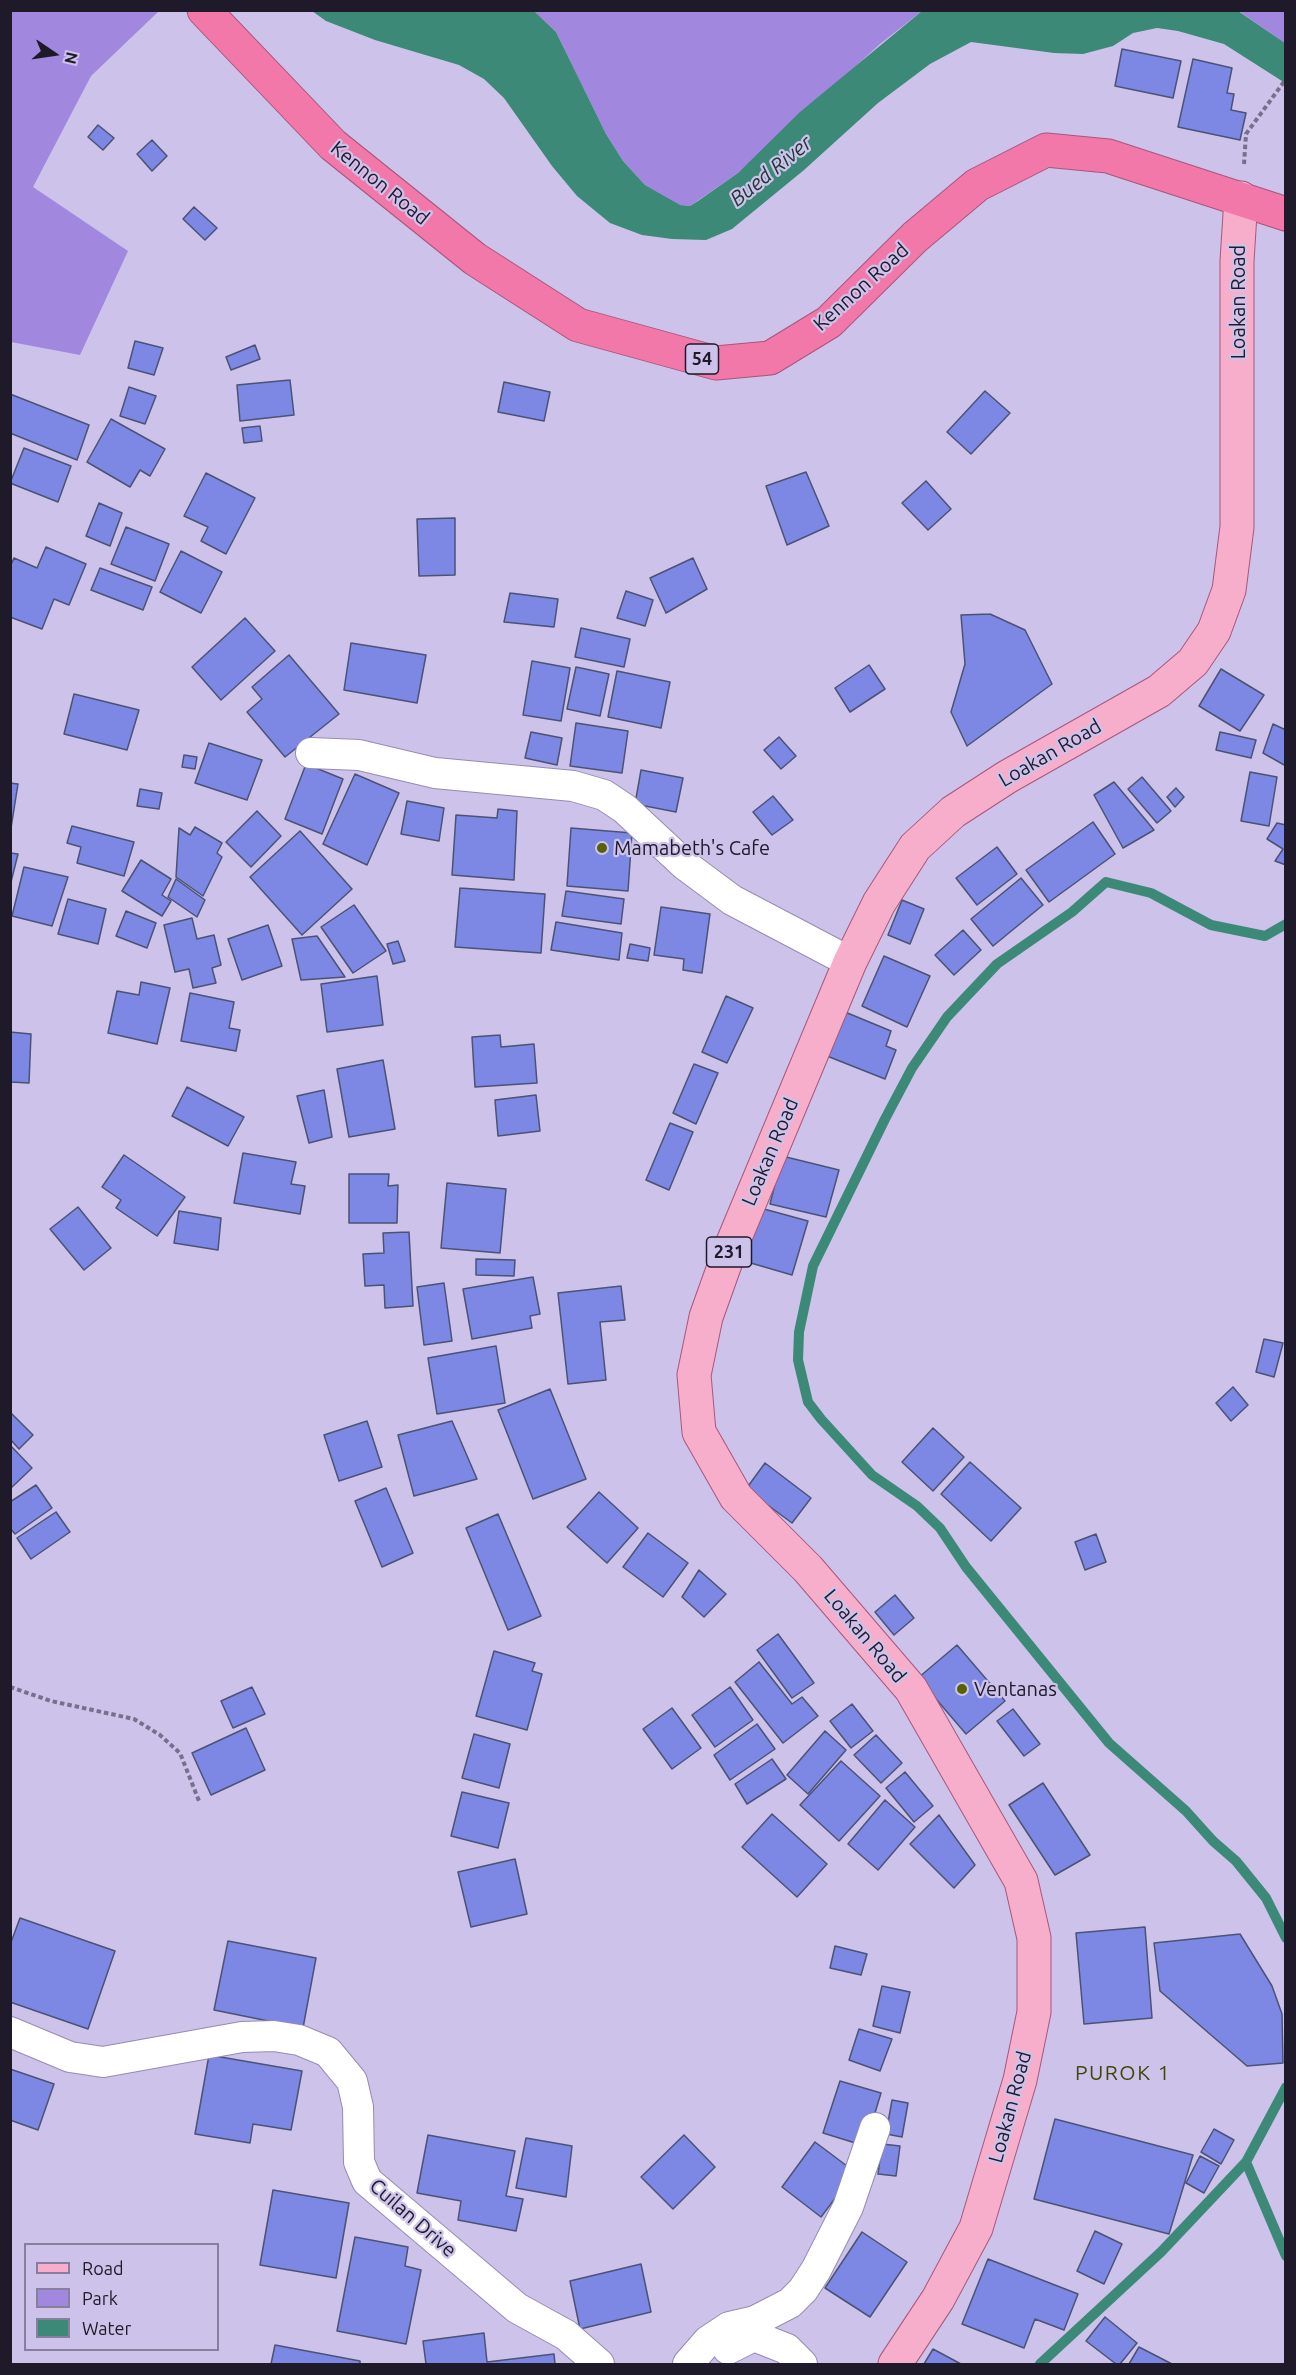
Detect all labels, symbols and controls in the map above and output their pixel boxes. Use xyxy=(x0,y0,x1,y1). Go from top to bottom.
north arrow xyxy=(24,24,84,84)
text: N xyxy=(61,50,82,66)
water label: Bued River xyxy=(725,130,817,212)
street label: Kennon Road xyxy=(326,136,434,230)
street label: Kennon Road xyxy=(809,238,913,336)
street label: Loakan Road xyxy=(1226,245,1250,359)
road number: 54 xyxy=(686,344,718,374)
street label: Loakan Road xyxy=(994,714,1106,792)
place label: Mamabeth's Cafe xyxy=(614,836,770,860)
marker: Mamabeth's Cafe xyxy=(595,841,609,855)
street label: Loakan Road xyxy=(737,1095,803,1209)
road number: 231 xyxy=(706,1237,752,1267)
street label: Loakan Road xyxy=(819,1584,911,1688)
place label: Ventanas xyxy=(974,1677,1057,1701)
marker: Ventanas xyxy=(955,1682,969,1696)
street label: Loakan Road xyxy=(984,2049,1036,2165)
district label: PUROK 1 xyxy=(1075,2060,1171,2086)
street label: Cuilan Drive xyxy=(365,2174,461,2262)
legend xyxy=(24,2243,219,2351)
text: Road xyxy=(82,2258,124,2278)
text: Park xyxy=(82,2288,118,2308)
text: Water xyxy=(82,2318,131,2338)

